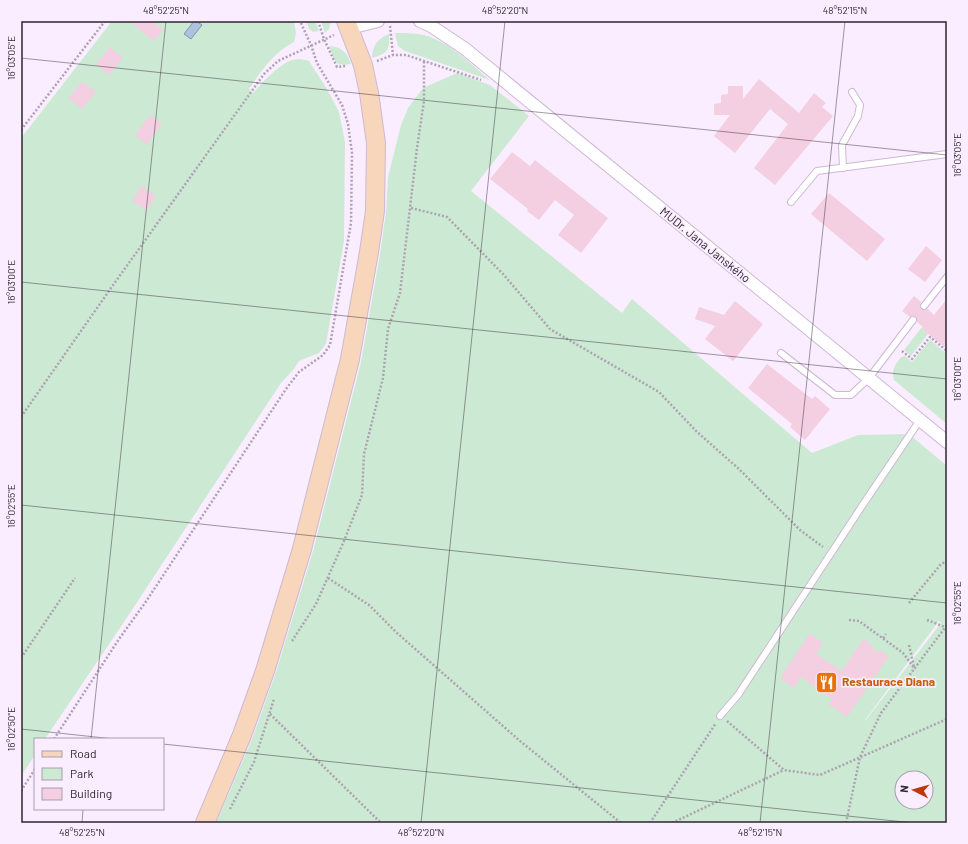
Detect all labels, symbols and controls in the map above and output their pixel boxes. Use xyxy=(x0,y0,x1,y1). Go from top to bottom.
text: 48°52'25"N xyxy=(143,4,189,16)
text: 48°52'20"N xyxy=(482,4,528,16)
text: 48°52'15"N xyxy=(823,4,867,16)
text: 16°03'05"E xyxy=(5,36,17,80)
text: 16°03'05"E xyxy=(951,133,963,177)
street label: MUDr. Jana Janského xyxy=(658,204,754,285)
text: 16°03'00"E xyxy=(5,260,17,304)
text: 16°03'00"E xyxy=(951,357,963,401)
text: 16°02'55"E xyxy=(5,484,17,528)
text: 16°02'55"E xyxy=(951,581,963,625)
restaurant icon: Restaurace Diana xyxy=(814,669,840,695)
place label: Restaurace Diana xyxy=(842,674,935,688)
text: 16°02'50"E xyxy=(5,707,17,751)
legend xyxy=(34,738,164,810)
text: Road xyxy=(70,746,97,760)
text: Park xyxy=(70,766,94,780)
north arrow xyxy=(894,770,934,810)
text: N xyxy=(897,785,910,793)
text: Building xyxy=(70,786,112,800)
text: 48°52'25"N xyxy=(59,826,105,838)
text: 48°52'20"N xyxy=(398,826,444,838)
text: 48°52'15"N xyxy=(738,826,782,838)

